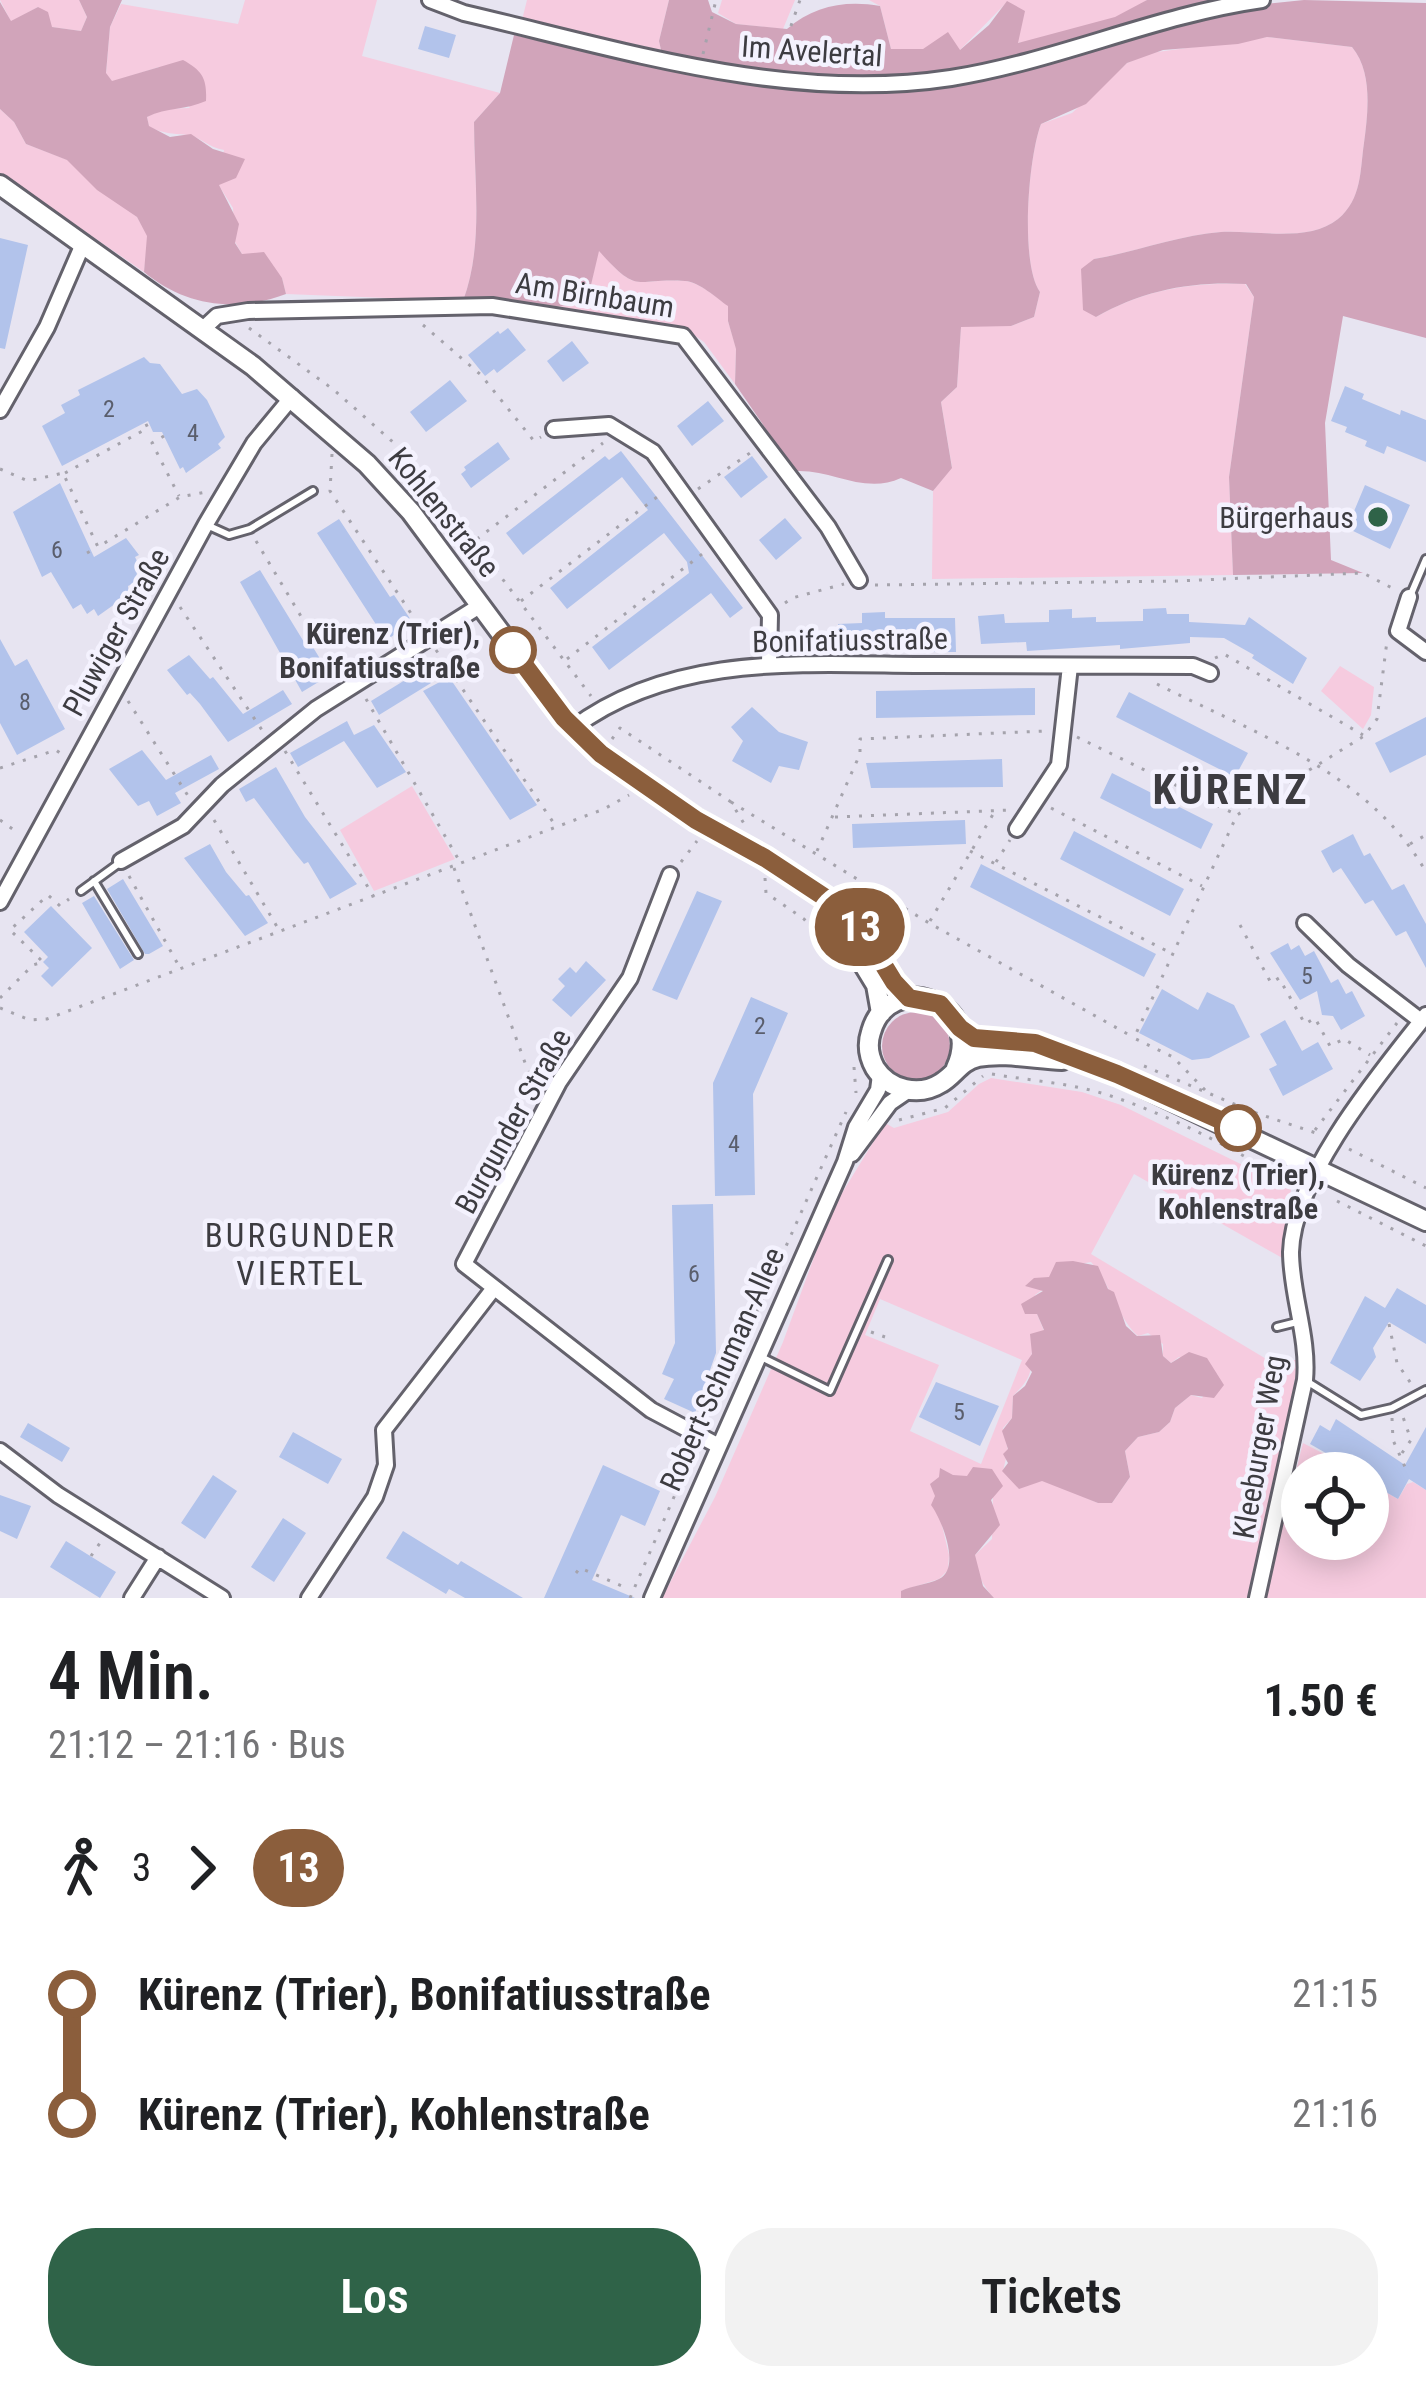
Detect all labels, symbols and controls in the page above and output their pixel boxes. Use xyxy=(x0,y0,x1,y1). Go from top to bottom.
street label: Im Avelertal xyxy=(740,29,884,73)
street label: Am Birnbaum xyxy=(513,265,677,325)
house number: 2 xyxy=(103,395,115,423)
house number: 4 xyxy=(187,419,199,447)
street label: Kohlenstraße xyxy=(381,440,507,584)
place label: Bürgerhaus xyxy=(1219,500,1354,535)
marker: Bürgerhaus xyxy=(1365,504,1391,530)
house number: 6 xyxy=(51,536,63,564)
street label: Pluwiger Straße xyxy=(56,542,176,722)
place label: Kürenz (Trier), Bonifatiusstraße xyxy=(279,616,480,685)
street label: Bonifatiusstraße xyxy=(752,621,948,659)
marker: Kürenz (Trier), Bonifatiusstraße xyxy=(491,628,535,672)
house number: 8 xyxy=(19,688,31,716)
district label: KÜRENZ xyxy=(1152,765,1310,814)
line badge: 13 xyxy=(806,888,914,966)
text: 13 xyxy=(839,902,881,951)
house number: 5 xyxy=(1301,962,1313,990)
house number: 2 xyxy=(754,1012,766,1040)
street label: Burgunder Straße xyxy=(448,1023,578,1219)
marker: Kürenz (Trier), Kohlenstraße xyxy=(1216,1106,1260,1150)
house number: 4 xyxy=(728,1130,740,1158)
place label: Kürenz (Trier), Kohlenstraße xyxy=(1151,1157,1325,1226)
district label: BURGUNDER VIERTEL xyxy=(205,1216,397,1293)
street label: Robert-Schuman-Allee xyxy=(653,1242,791,1496)
house number: 6 xyxy=(688,1260,700,1288)
street label: Kleeburger Weg xyxy=(1226,1353,1292,1541)
house number: 5 xyxy=(953,1398,965,1426)
map controls xyxy=(1281,1452,1389,1560)
button: locate xyxy=(1281,1452,1389,1560)
text: 4 Min. xyxy=(48,1638,214,1715)
text: 1.50 € xyxy=(1264,1674,1378,1727)
text: 21:12 – 21:16 · Bus xyxy=(48,1722,346,1768)
icon: walk xyxy=(48,1835,114,1901)
icon: forward xyxy=(169,1835,235,1901)
text: 13 xyxy=(277,1843,320,1892)
text: 3 xyxy=(132,1845,151,1891)
text: Kürenz (Trier), Bonifatiusstraße xyxy=(138,1968,711,2021)
text: 21:15 xyxy=(1292,1971,1378,2017)
text: Kürenz (Trier), Kohlenstraße xyxy=(138,2088,650,2141)
text: 21:16 xyxy=(1292,2091,1378,2137)
button: Los xyxy=(48,2228,701,2366)
button: Tickets xyxy=(725,2228,1378,2366)

